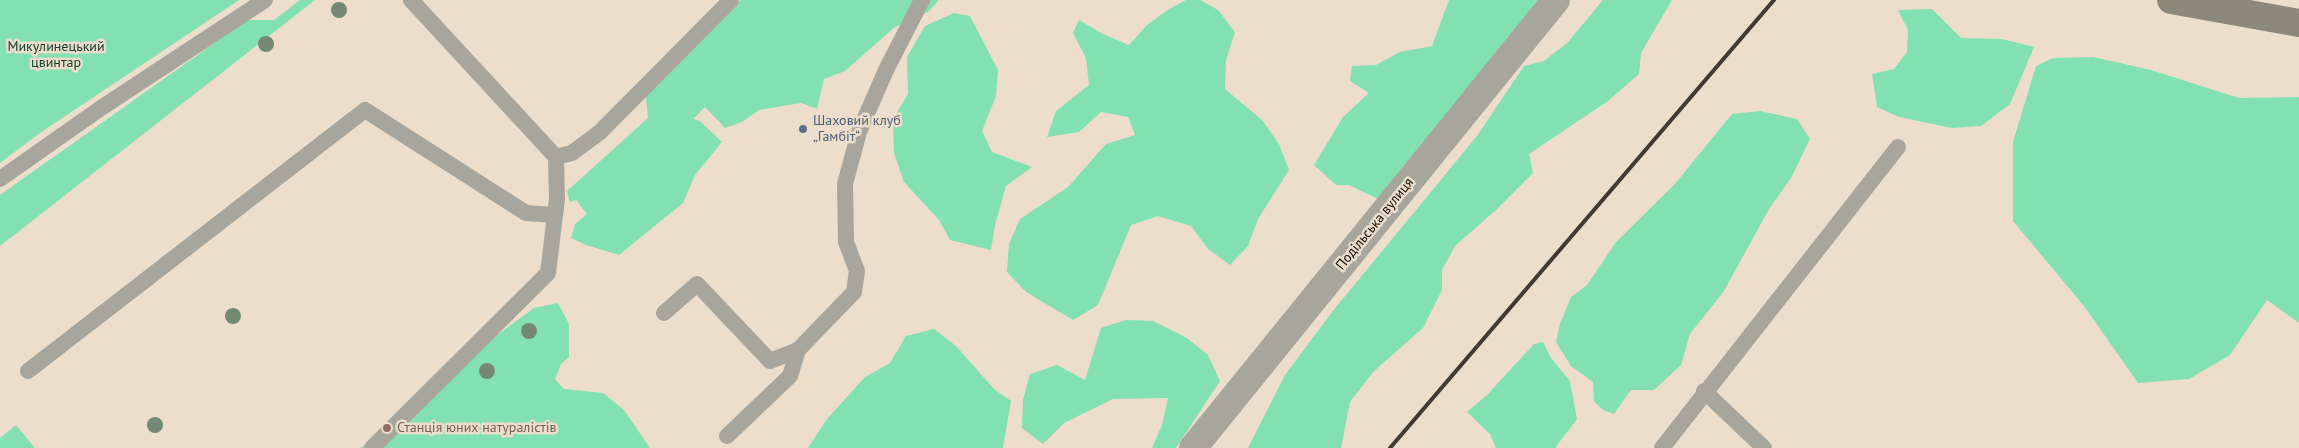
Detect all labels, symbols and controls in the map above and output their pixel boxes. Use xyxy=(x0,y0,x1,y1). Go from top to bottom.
park label: Микулинецький цвинтар xyxy=(7,39,105,72)
place label: Шаховий клуб „Гамбіт“ xyxy=(813,113,901,146)
marker: Шаховий клуб „Гамбіт“ xyxy=(797,123,809,135)
street label: Подільська вулиця xyxy=(1333,174,1417,274)
place label: Станція юних натуралістів xyxy=(397,420,557,436)
marker: Станція юних натуралістів xyxy=(381,422,393,434)

